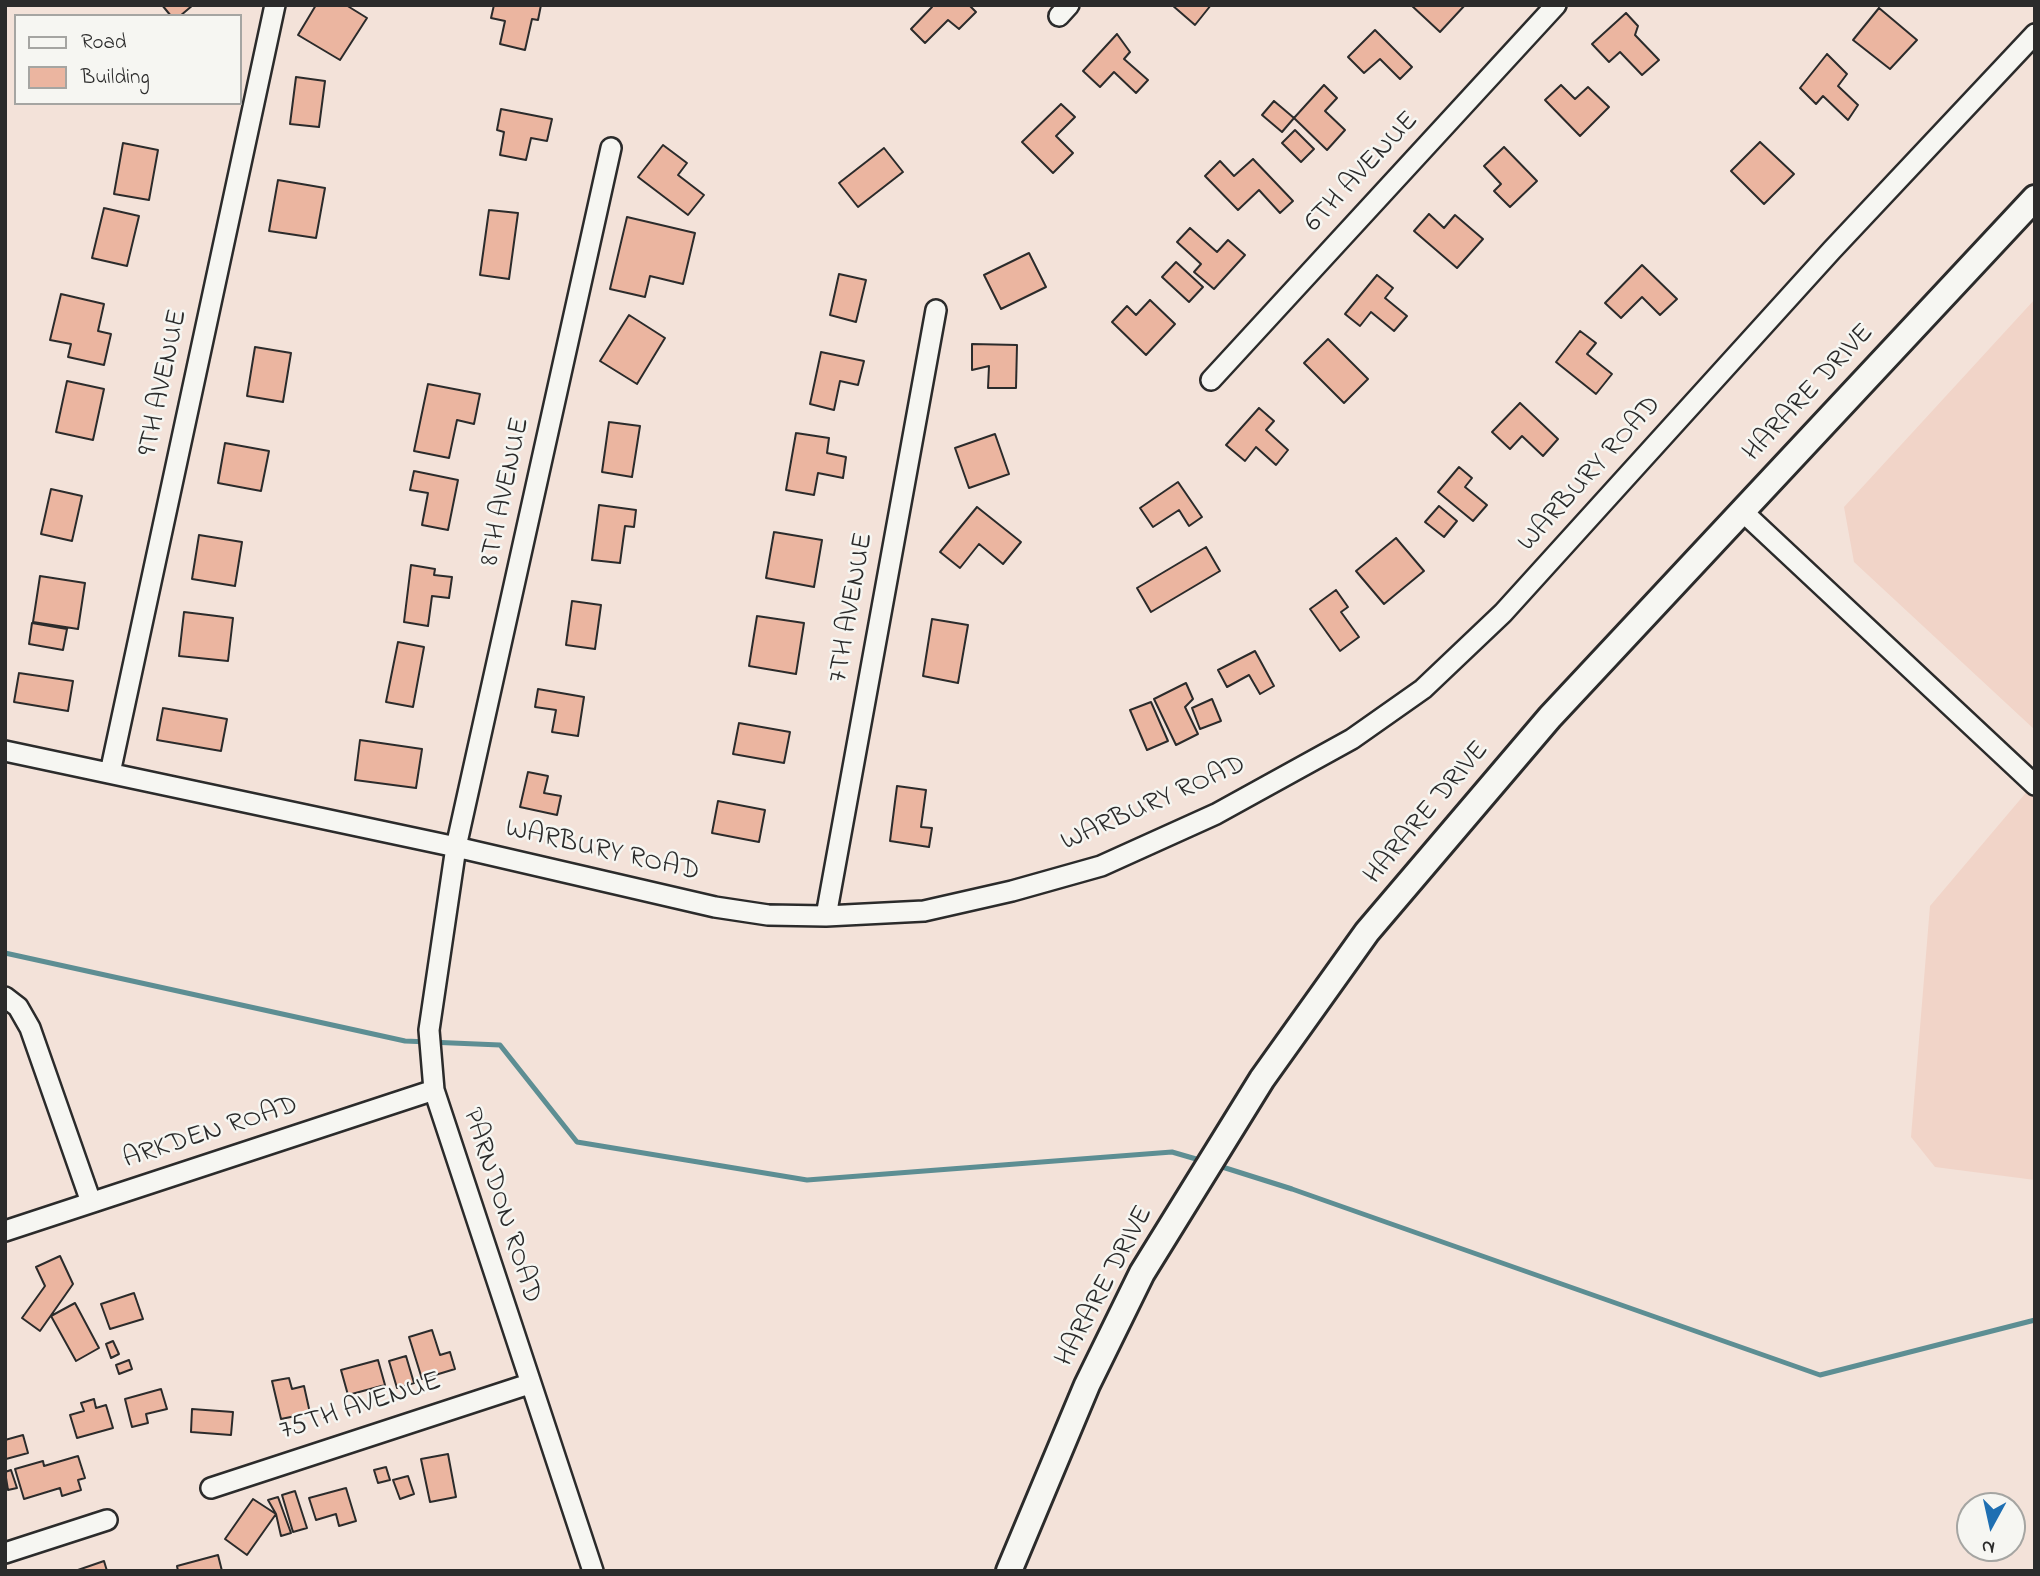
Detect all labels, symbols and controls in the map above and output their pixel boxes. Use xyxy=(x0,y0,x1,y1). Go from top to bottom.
legend xyxy=(14,14,242,105)
text: Road xyxy=(81,28,127,58)
text: Building xyxy=(81,63,150,93)
street label: 6TH AVENUE xyxy=(1299,106,1427,240)
street label: 9TH AVENUE xyxy=(133,307,197,459)
street label: HARARE DRIVE xyxy=(1737,318,1883,470)
street label: WARBURY ROAD xyxy=(1512,390,1670,560)
street label: 8TH AVENUE xyxy=(475,415,539,569)
street label: 7TH AVENUE xyxy=(823,530,883,686)
street label: HARARE DRIVE xyxy=(1358,735,1498,893)
street label: WARBURY ROAD xyxy=(1057,749,1251,861)
street label: WARBURY ROAD xyxy=(502,813,702,891)
street label: ARKDEN ROAD xyxy=(119,1090,303,1178)
street label: PARNDON ROAD xyxy=(453,1104,547,1308)
street label: HARARE DRIVE xyxy=(1050,1201,1162,1373)
street label: 75TH AVENUE xyxy=(276,1366,446,1450)
north arrow xyxy=(1956,1492,2026,1562)
text: N xyxy=(1980,1532,1997,1561)

